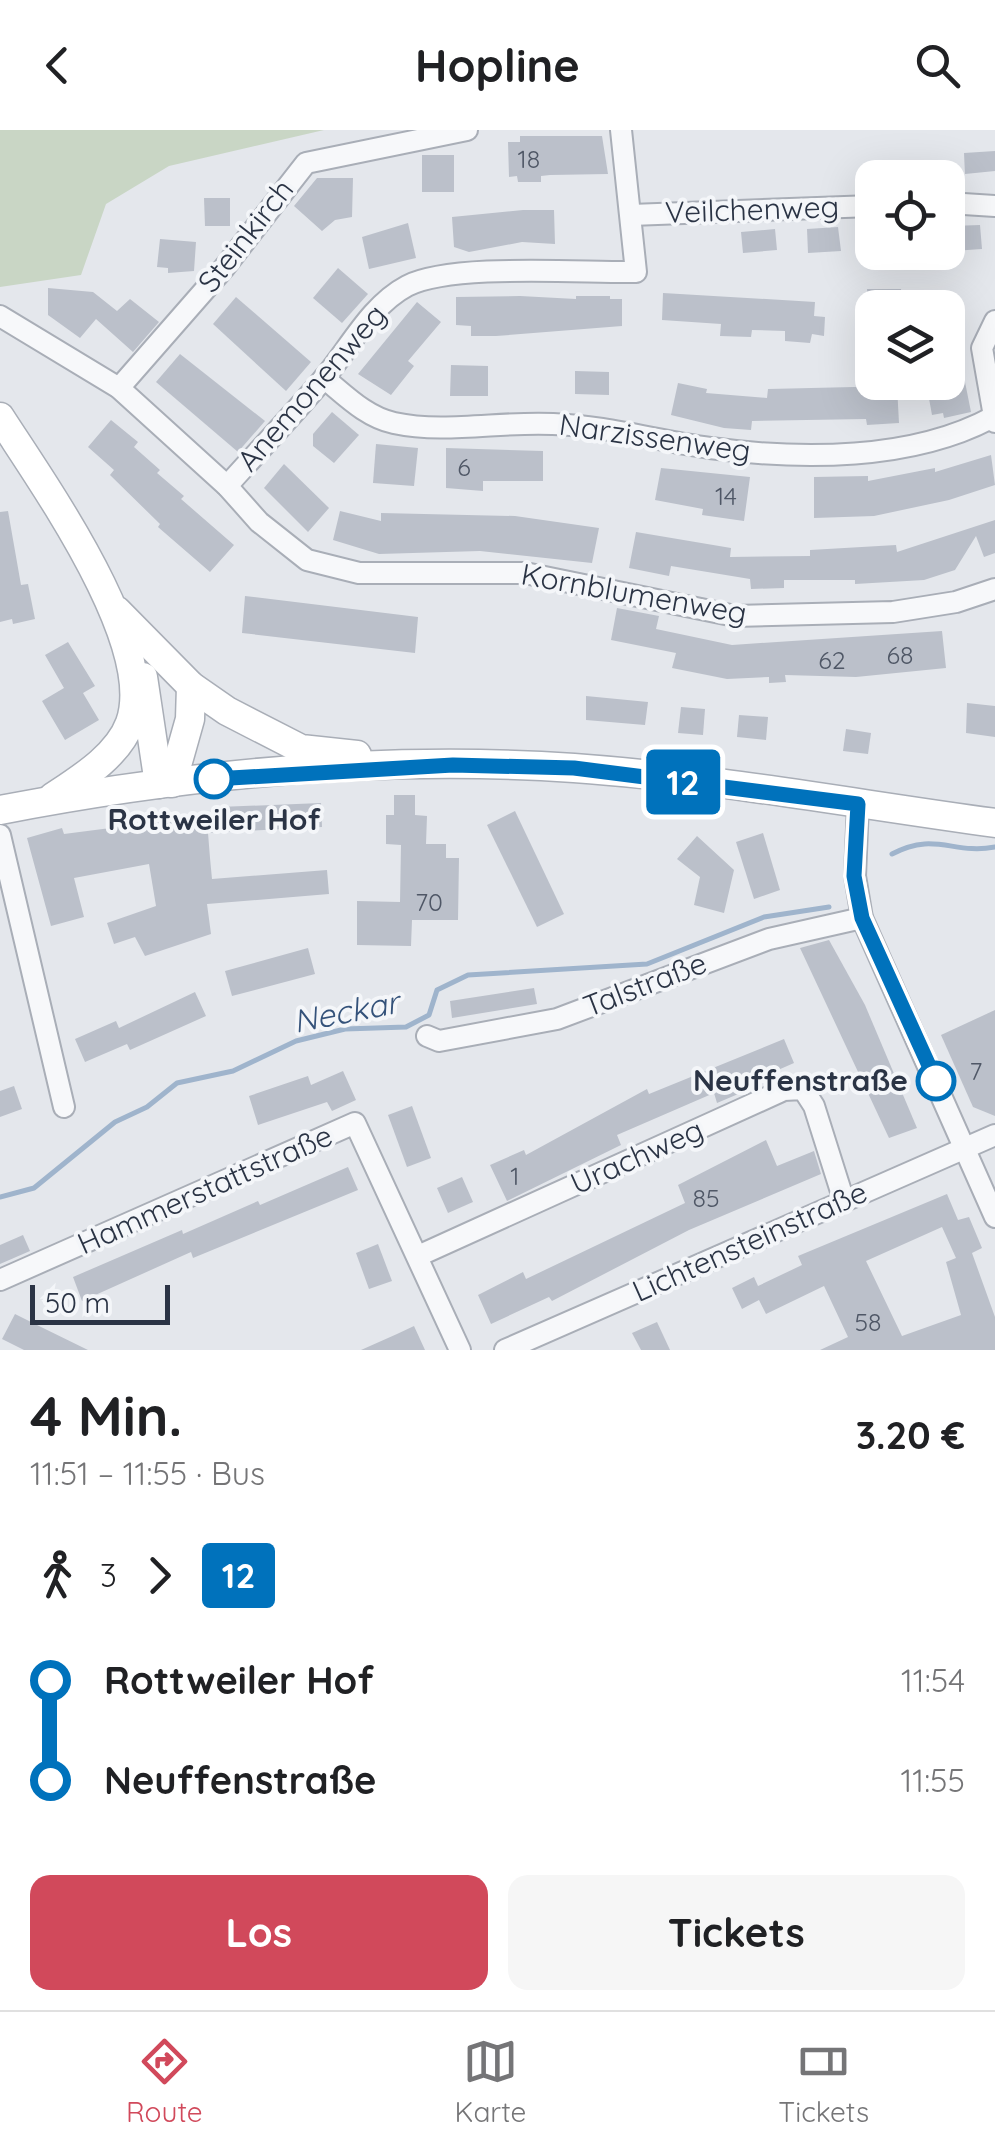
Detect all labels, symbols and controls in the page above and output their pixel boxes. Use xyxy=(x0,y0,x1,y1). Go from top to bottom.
text: Hopline xyxy=(415,37,580,93)
icon: back xyxy=(30,38,85,93)
icon: search xyxy=(910,38,965,93)
house number: 18 xyxy=(518,143,540,174)
map controls xyxy=(855,160,965,400)
button: locate xyxy=(855,160,965,270)
street label: Steinkirch xyxy=(189,171,301,300)
street label: Veilchenweg xyxy=(664,187,840,231)
button: layers xyxy=(855,290,965,400)
street label: Anemonenweg xyxy=(228,296,394,479)
street label: Narzissenweg xyxy=(557,405,753,469)
house number: 6 xyxy=(457,451,471,482)
house number: 14 xyxy=(715,480,737,511)
street label: Kornblumenweg xyxy=(518,554,750,632)
house number: 68 xyxy=(887,639,913,670)
house number: 62 xyxy=(818,644,846,675)
line badge: 12 xyxy=(638,750,728,814)
marker: Rottweiler Hof xyxy=(195,760,233,798)
text: 12 xyxy=(666,760,700,804)
place label: Rottweiler Hof xyxy=(107,800,321,838)
house number: 70 xyxy=(415,886,443,917)
street label: Talstraße xyxy=(578,943,712,1025)
water label: Neckar xyxy=(290,981,406,1041)
house number: 7 xyxy=(970,1055,983,1086)
place label: Neuffenstraße xyxy=(693,1061,908,1099)
marker: Neuffenstraße xyxy=(917,1062,955,1100)
street label: Urachweg xyxy=(564,1110,709,1202)
street label: Hammerstattstraße xyxy=(71,1116,338,1262)
house number: 1 xyxy=(510,1160,520,1191)
street label: Lichtensteinstraße xyxy=(626,1172,873,1310)
house number: 85 xyxy=(692,1182,720,1213)
scale bar xyxy=(30,1280,170,1324)
text: 50 m xyxy=(45,1285,110,1320)
house number: 58 xyxy=(854,1306,882,1337)
text: 4 Min. xyxy=(30,1381,182,1450)
text: 3.20 € xyxy=(856,1411,965,1459)
text: 11:51 – 11:55 · Bus xyxy=(30,1453,265,1493)
icon: walk xyxy=(30,1548,85,1603)
icon: forward xyxy=(132,1548,187,1603)
text: 12 xyxy=(222,1553,255,1597)
text: 3 xyxy=(100,1555,117,1595)
text: Rottweiler Hof xyxy=(104,1656,374,1704)
text: 11:54 xyxy=(901,1660,965,1700)
text: Neuffenstraße xyxy=(104,1756,376,1804)
text: 11:55 xyxy=(900,1760,965,1800)
button: Los xyxy=(30,1875,488,1990)
button: Tickets xyxy=(508,1875,965,1990)
tab: Route xyxy=(126,2034,203,2129)
tab: Karte xyxy=(455,2034,526,2129)
tab: Tickets xyxy=(778,2034,869,2129)

